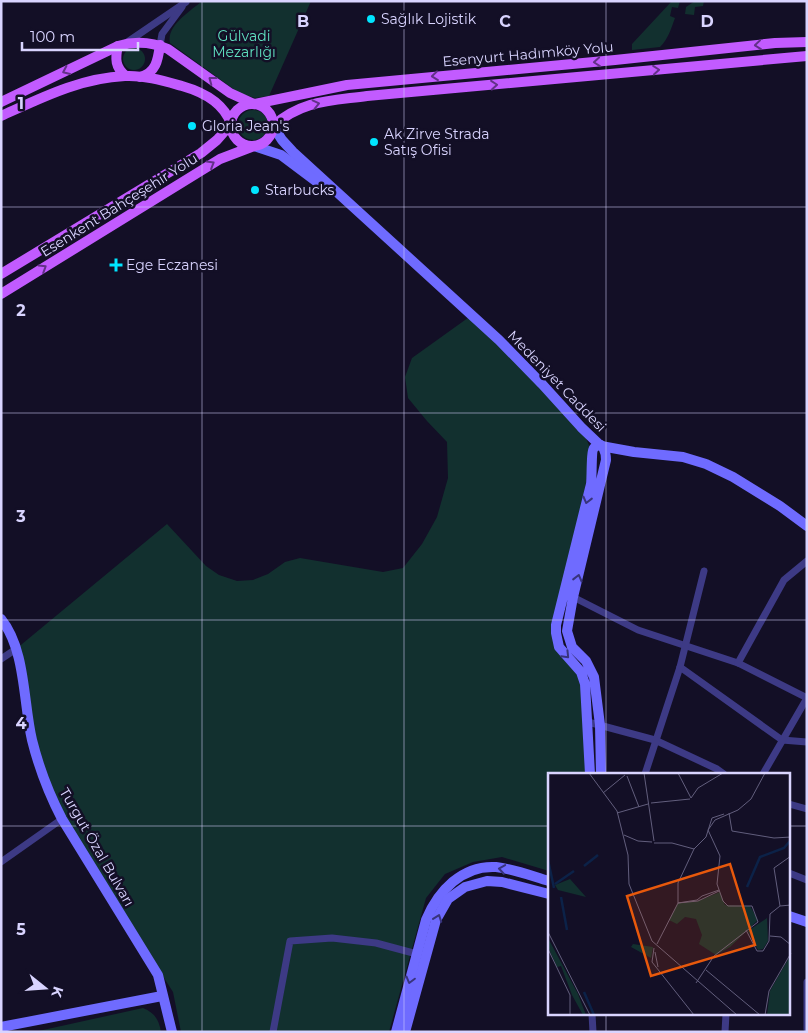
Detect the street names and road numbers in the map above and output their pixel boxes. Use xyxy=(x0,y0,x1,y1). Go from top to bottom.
street label: Esenyurt Hadımköy Yolu xyxy=(442,38,614,70)
street label: Esenkent Bahçeşehir Yolu xyxy=(37,149,201,261)
street label: Medeniyet Caddesi xyxy=(504,326,610,436)
street label: Turgut Özal Bulvarı xyxy=(56,784,138,910)

